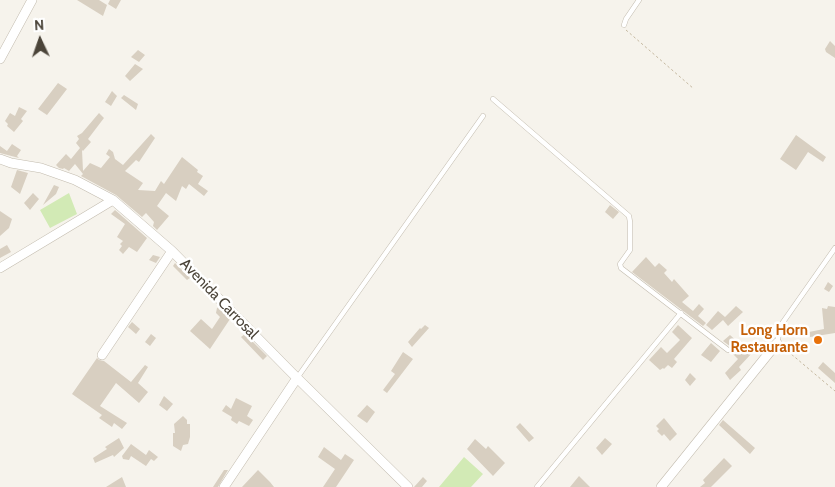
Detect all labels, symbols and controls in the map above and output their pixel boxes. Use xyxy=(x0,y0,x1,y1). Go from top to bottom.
north arrow xyxy=(15,15,65,65)
text: N xyxy=(34,16,45,34)
street label: Avenida Carrosal xyxy=(176,255,262,343)
place label: Long Horn Restaurante xyxy=(731,322,808,357)
marker: Long Horn Restaurante xyxy=(812,334,824,346)

